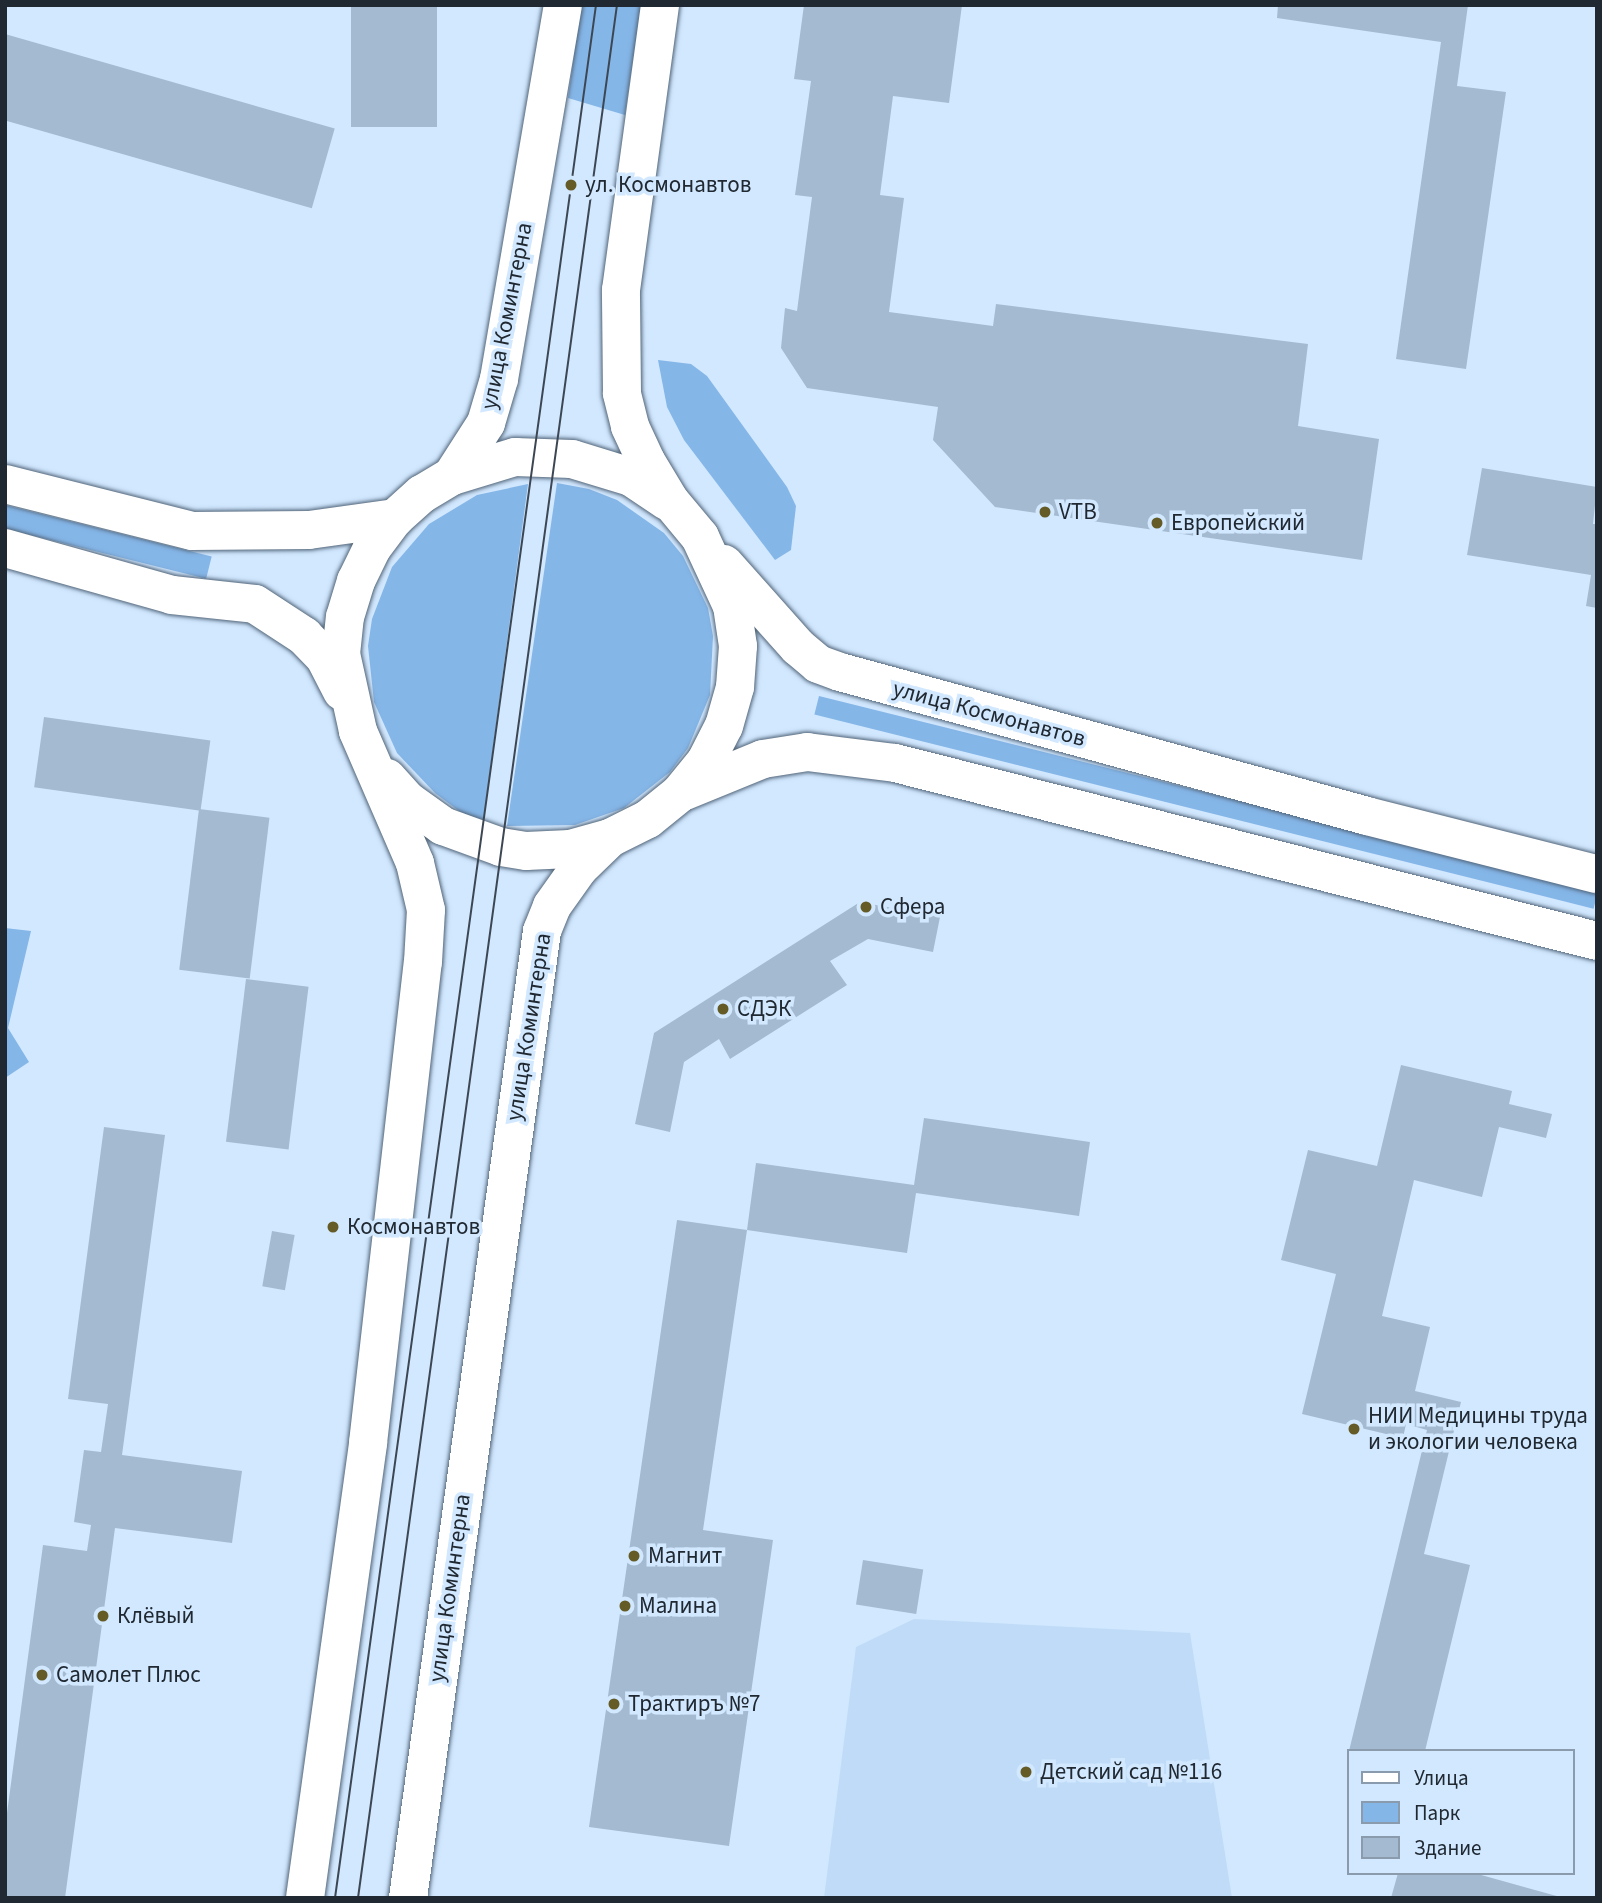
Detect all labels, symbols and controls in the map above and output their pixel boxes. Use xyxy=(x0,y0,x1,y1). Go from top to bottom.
place label: ул. Космонавтов xyxy=(585,171,751,199)
marker: ул. Космонавтов xyxy=(563,177,579,193)
street label: улица Коминтерна xyxy=(475,220,539,412)
place label: VTB xyxy=(1059,498,1097,526)
marker: VTB xyxy=(1037,504,1053,520)
place label: Европейский xyxy=(1171,509,1305,537)
marker: Европейский xyxy=(1149,515,1165,531)
street label: улица Космонавтов xyxy=(890,675,1088,753)
place label: Сфера xyxy=(880,893,945,921)
marker: Сфера xyxy=(858,899,874,915)
street label: улица Коминтерна xyxy=(501,931,557,1123)
place label: СДЭК xyxy=(737,995,791,1023)
marker: СДЭК xyxy=(715,1001,731,1017)
place label: Космонавтов xyxy=(347,1213,480,1241)
marker: Космонавтов xyxy=(325,1219,341,1235)
place label: НИИ Медицины труда и экологии человека xyxy=(1368,1402,1588,1456)
marker: НИИ Медицины труда и экологии человека xyxy=(1346,1421,1362,1437)
street label: улица Коминтерна xyxy=(423,1492,477,1684)
place label: Магнит xyxy=(648,1542,722,1570)
marker: Магнит xyxy=(626,1548,642,1564)
place label: Малина xyxy=(639,1592,717,1620)
marker: Малина xyxy=(617,1598,633,1614)
place label: Клёвый xyxy=(117,1602,195,1630)
marker: Клёвый xyxy=(95,1608,111,1624)
place label: Самолет Плюс xyxy=(56,1661,201,1689)
marker: Самолет Плюс xyxy=(34,1667,50,1683)
place label: Трактиръ №7 xyxy=(628,1690,761,1718)
marker: Трактиръ №7 xyxy=(606,1696,622,1712)
legend xyxy=(1346,1749,1574,1875)
place label: Детский сад №116 xyxy=(1040,1758,1222,1786)
text: Улица xyxy=(1414,1763,1469,1793)
marker: Детский сад №116 xyxy=(1018,1764,1034,1780)
text: Парк xyxy=(1414,1798,1460,1828)
text: Здание xyxy=(1414,1833,1482,1863)

